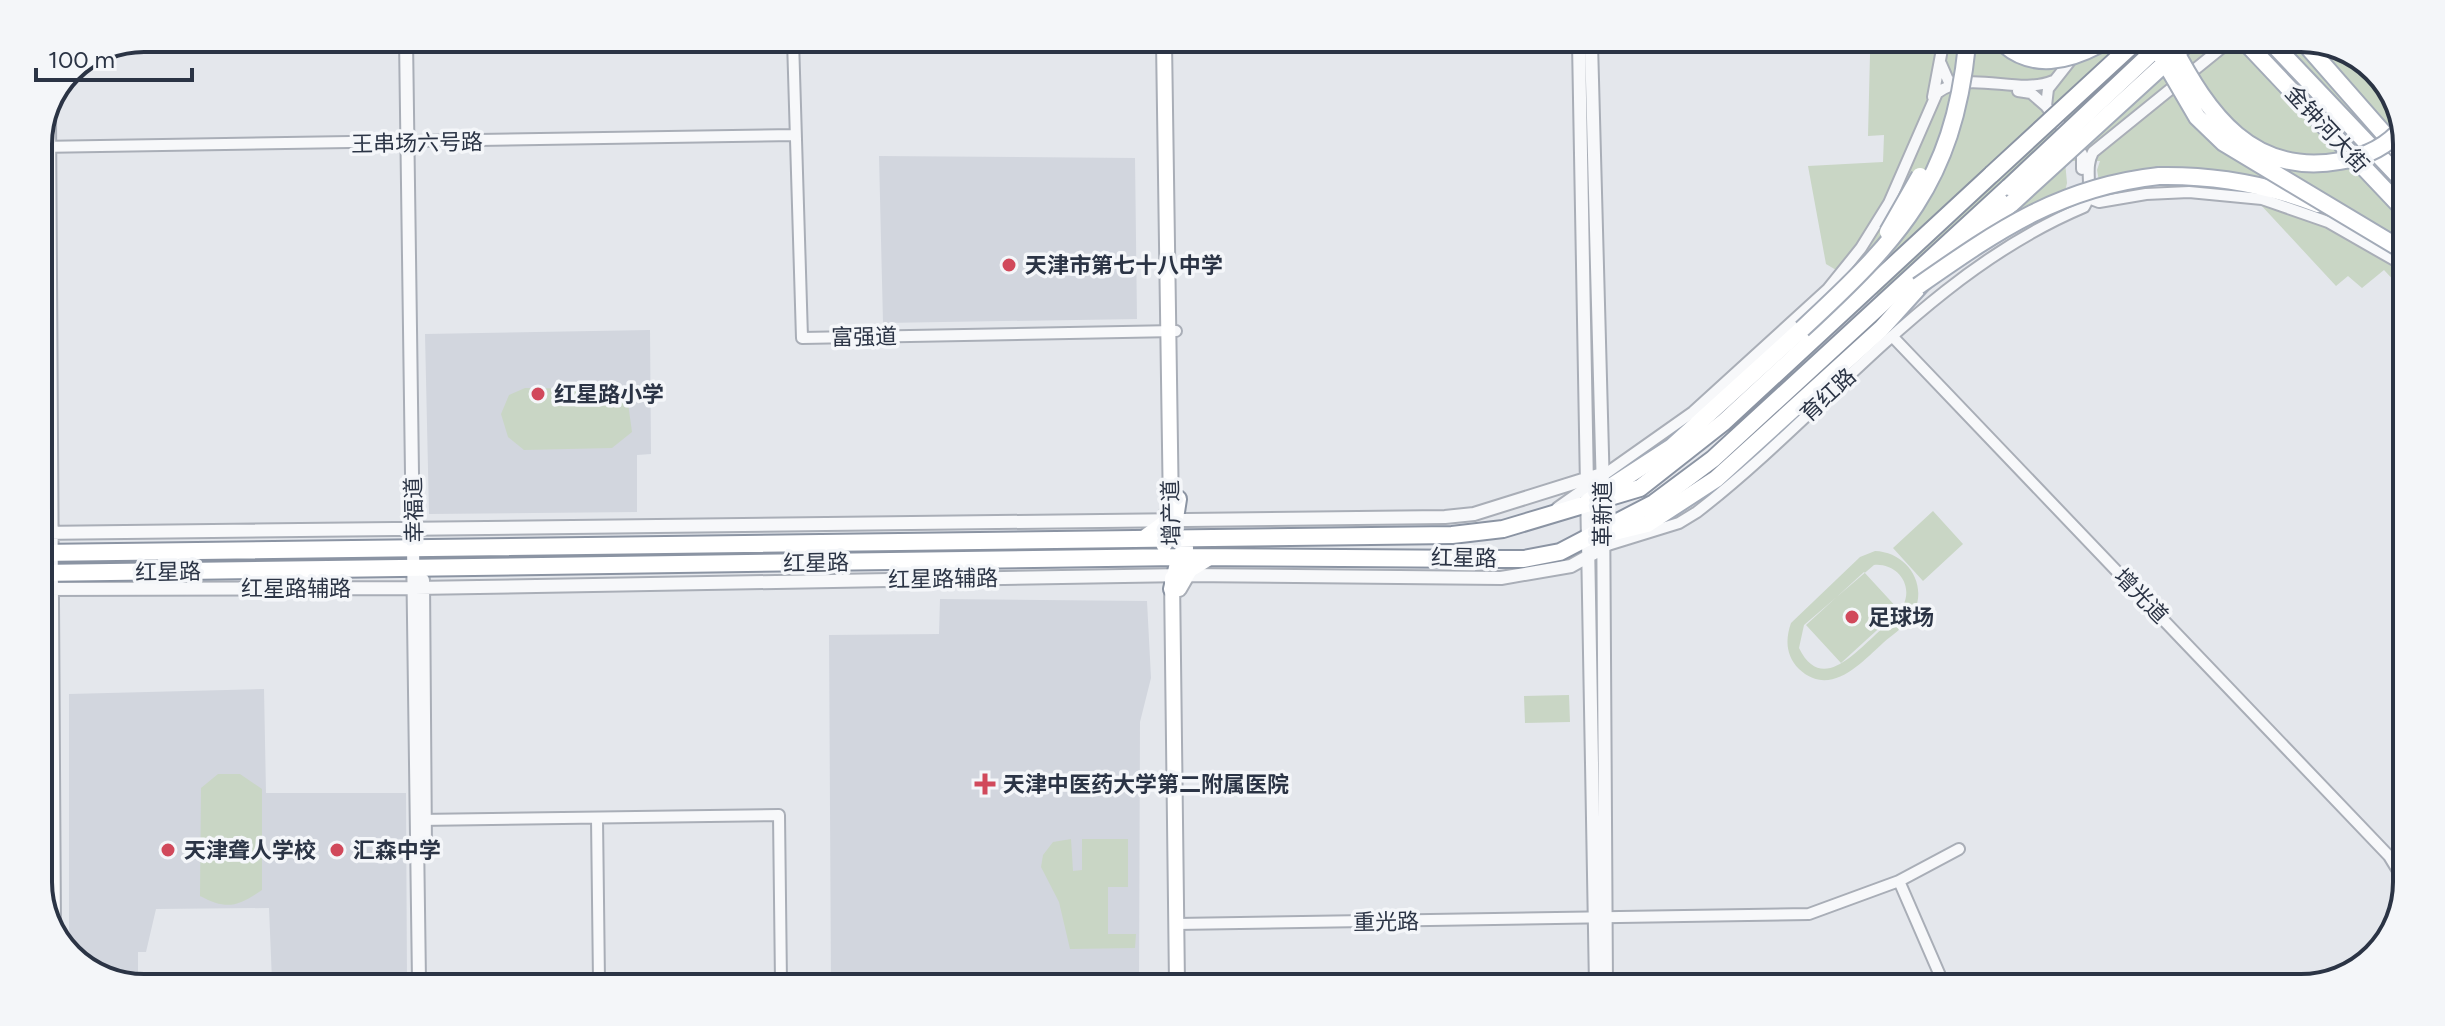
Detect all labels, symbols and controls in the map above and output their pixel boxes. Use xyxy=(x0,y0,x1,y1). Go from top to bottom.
scale bar xyxy=(36,32,192,82)
text: 100 m xyxy=(48,45,115,74)
street label: 金钟河大街 xyxy=(2280,80,2374,178)
street label: 王串场六号路 xyxy=(351,128,483,158)
place label: 天津市第七十八中学 xyxy=(1025,252,1223,279)
marker: 天津市第七十八中学 xyxy=(1000,256,1018,274)
street label: 富强道 xyxy=(831,323,897,351)
street label: 育红路 xyxy=(1795,363,1861,427)
place label: 红星路小学 xyxy=(554,381,664,408)
marker: 红星路小学 xyxy=(529,385,547,403)
street label: 幸福道 xyxy=(400,477,428,543)
street label: 增产道 xyxy=(1157,480,1185,546)
street label: 革新道 xyxy=(1589,481,1616,547)
street label: 红星路 xyxy=(1431,544,1497,572)
street label: 红星路 xyxy=(783,549,849,577)
street label: 红星路 xyxy=(135,558,201,586)
street label: 增光道 xyxy=(2108,563,2174,629)
street label: 红星路辅路 xyxy=(888,565,998,593)
street label: 红星路辅路 xyxy=(241,575,351,602)
place label: 足球场 xyxy=(1868,604,1934,631)
marker: 足球场 xyxy=(1843,608,1861,626)
place label: 天津中医药大学第二附属医院 xyxy=(1003,771,1289,798)
marker: 天津中医药大学第二附属医院 xyxy=(974,773,996,795)
place label: 天津聋人学校 xyxy=(184,837,316,864)
place label: 汇森中学 xyxy=(353,837,441,864)
marker: 天津聋人学校 xyxy=(159,841,177,859)
marker: 汇森中学 xyxy=(328,841,346,859)
street label: 重光路 xyxy=(1353,908,1419,936)

